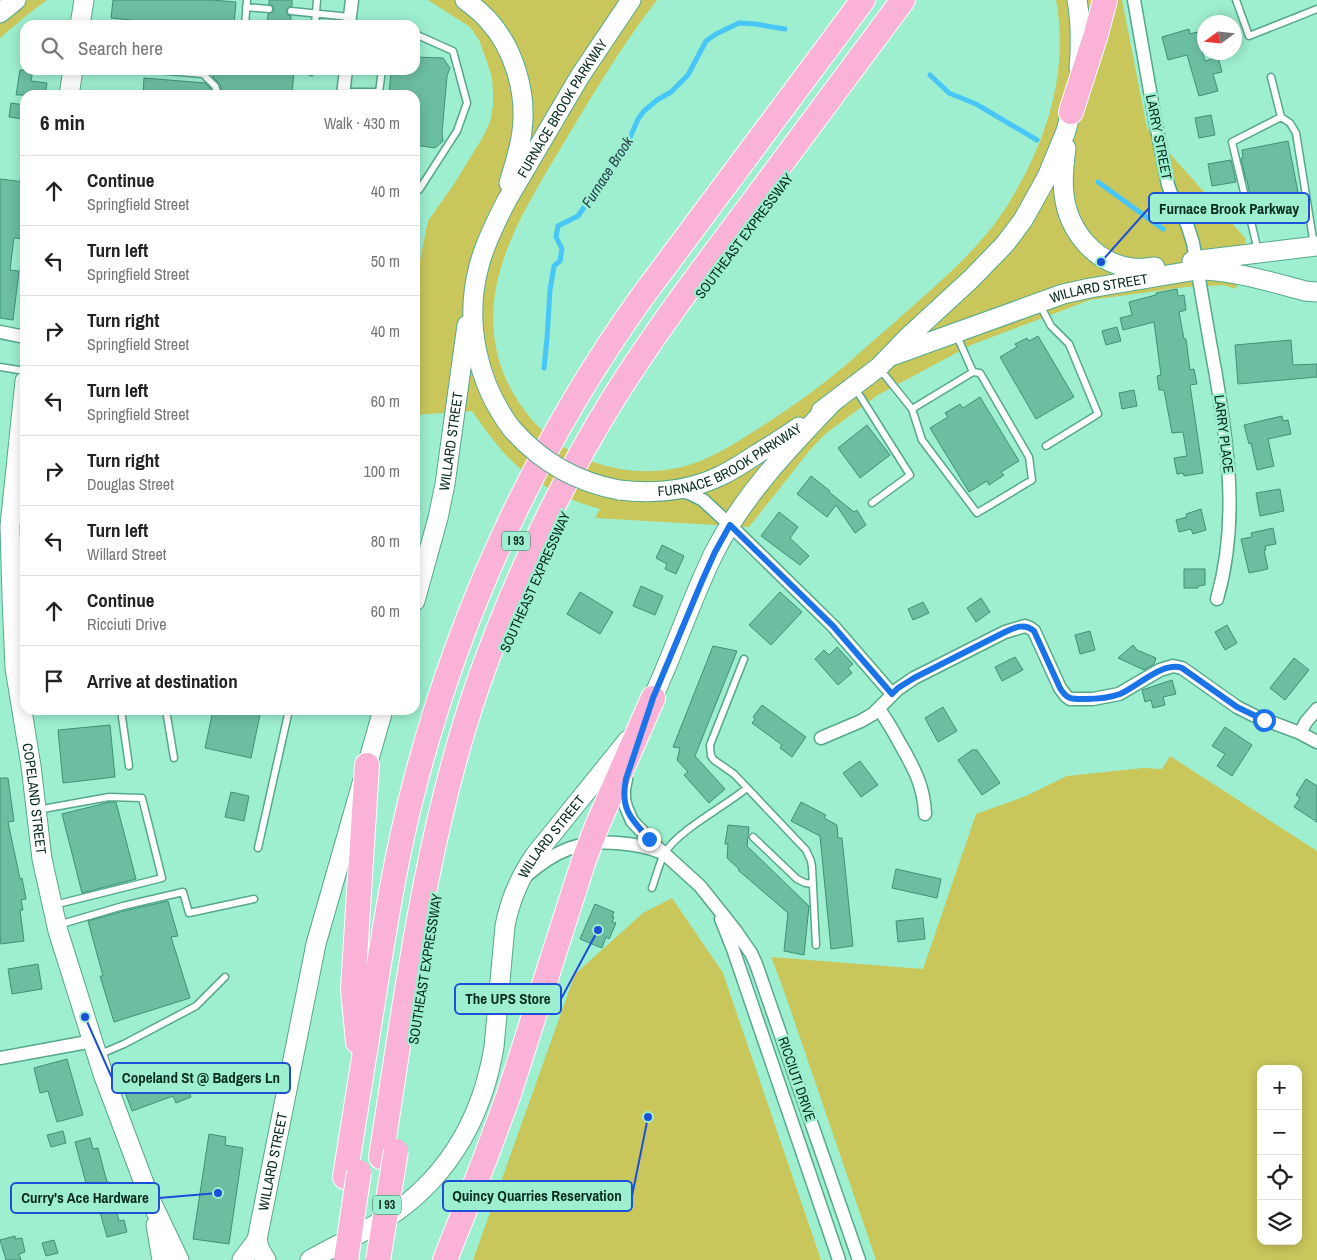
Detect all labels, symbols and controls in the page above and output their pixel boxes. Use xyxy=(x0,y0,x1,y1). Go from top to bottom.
north arrow xyxy=(1197,15,1242,60)
search box xyxy=(20,20,420,75)
icon: search xyxy=(38,34,66,62)
text: Search here xyxy=(78,35,163,61)
street label: FURNACE BROOK PARKWAY xyxy=(513,35,611,181)
street label: LARRY STREET xyxy=(1142,93,1176,181)
text: 6 min xyxy=(40,108,85,137)
text: Walk · 430 m xyxy=(324,112,400,134)
water label: Furnace Brook xyxy=(576,132,638,212)
text: Continue xyxy=(87,167,155,193)
street label: SOUTHEAST EXPRESSWAY xyxy=(691,170,797,302)
icon: ahead xyxy=(40,177,68,205)
text: 40 m xyxy=(371,180,400,202)
text: Springfield Street xyxy=(87,193,189,215)
callout: Furnace Brook Parkway xyxy=(1149,193,1309,223)
text: Furnace Brook Parkway xyxy=(1159,198,1299,219)
text: Turn left xyxy=(87,237,148,263)
icon: left xyxy=(40,247,68,275)
text: 50 m xyxy=(371,250,400,272)
text: Springfield Street xyxy=(87,263,189,285)
street label: WILLARD STREET xyxy=(1047,269,1149,307)
text: Turn right xyxy=(87,307,159,333)
icon: right xyxy=(40,317,68,345)
text: 40 m xyxy=(371,320,400,342)
text: Springfield Street xyxy=(87,333,189,355)
text: Turn left xyxy=(87,377,148,403)
icon: left xyxy=(40,387,68,415)
text: 60 m xyxy=(371,390,400,412)
street label: WILLARD STREET xyxy=(435,391,467,492)
street label: LARRY PLACE xyxy=(1210,394,1238,474)
text: Springfield Street xyxy=(87,403,189,425)
street label: FURNACE BROOK PARKWAY xyxy=(657,419,805,500)
text: Turn right xyxy=(87,447,159,473)
icon: right xyxy=(40,457,68,485)
text: 100 m xyxy=(364,460,400,482)
text: Douglas Street xyxy=(87,473,174,495)
street label: SOUTHEAST EXPRESSWAY xyxy=(496,508,574,655)
text: Turn left xyxy=(87,517,148,543)
icon: left xyxy=(40,527,68,555)
text: 80 m xyxy=(371,530,400,552)
road number: I 93 xyxy=(502,532,530,550)
text: Willard Street xyxy=(87,543,166,565)
text: Continue xyxy=(87,587,155,613)
icon: ahead xyxy=(40,597,68,625)
text: 60 m xyxy=(371,600,400,622)
text: Ricciuti Drive xyxy=(87,613,166,635)
icon: arrive xyxy=(40,667,68,695)
text: Arrive at destination xyxy=(87,668,238,694)
route start xyxy=(1253,709,1276,732)
street label: COPELAND STREET xyxy=(18,742,50,855)
street label: WILLARD STREET xyxy=(514,792,589,881)
route end xyxy=(638,828,661,851)
street label: SOUTHEAST EXPRESSWAY xyxy=(404,892,446,1046)
callout: The UPS Store xyxy=(455,984,561,1014)
text: The UPS Store xyxy=(465,988,551,1009)
street label: RICCIUTI DRIVE xyxy=(774,1034,820,1124)
callout: Copeland St @ Badgers Ln xyxy=(112,1063,290,1093)
map controls xyxy=(1257,1065,1302,1245)
button: + xyxy=(1257,1065,1302,1110)
text: Copeland St @ Badgers Ln xyxy=(122,1067,280,1088)
button: − xyxy=(1257,1110,1302,1155)
street label: WILLARD STREET xyxy=(254,1111,291,1212)
button: locate xyxy=(1257,1155,1302,1200)
callout: Quincy Quarries Reservation xyxy=(443,1181,632,1211)
callout: Curry's Ace Hardware xyxy=(11,1183,159,1213)
text: Quincy Quarries Reservation xyxy=(452,1185,622,1206)
text: Curry's Ace Hardware xyxy=(21,1187,149,1208)
road number: I 93 xyxy=(373,1196,401,1214)
button: layers xyxy=(1257,1200,1302,1245)

